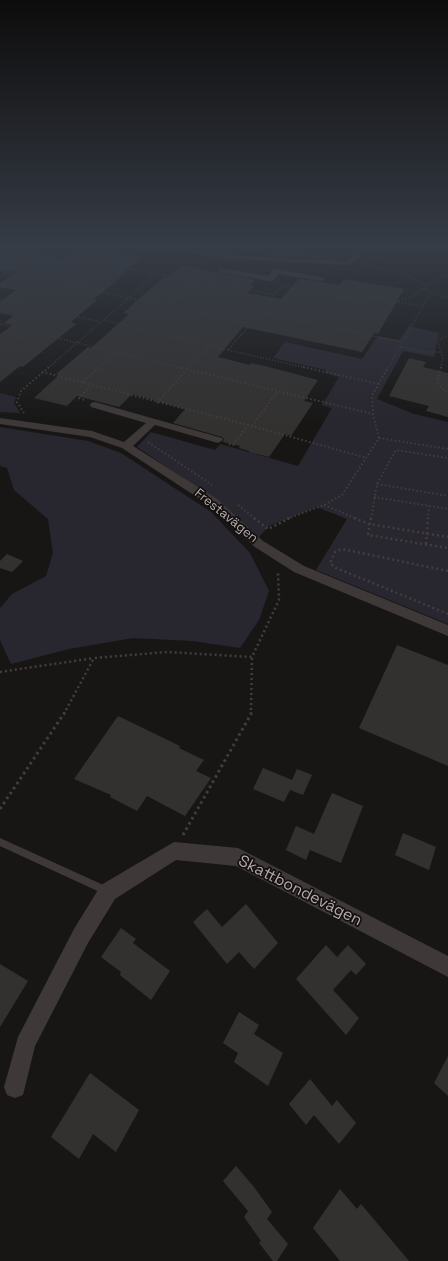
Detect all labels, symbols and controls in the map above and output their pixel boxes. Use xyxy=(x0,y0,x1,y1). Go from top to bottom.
street label: Frestavägen xyxy=(191,486,261,546)
street label: Skattbondevägen xyxy=(235,852,365,930)

